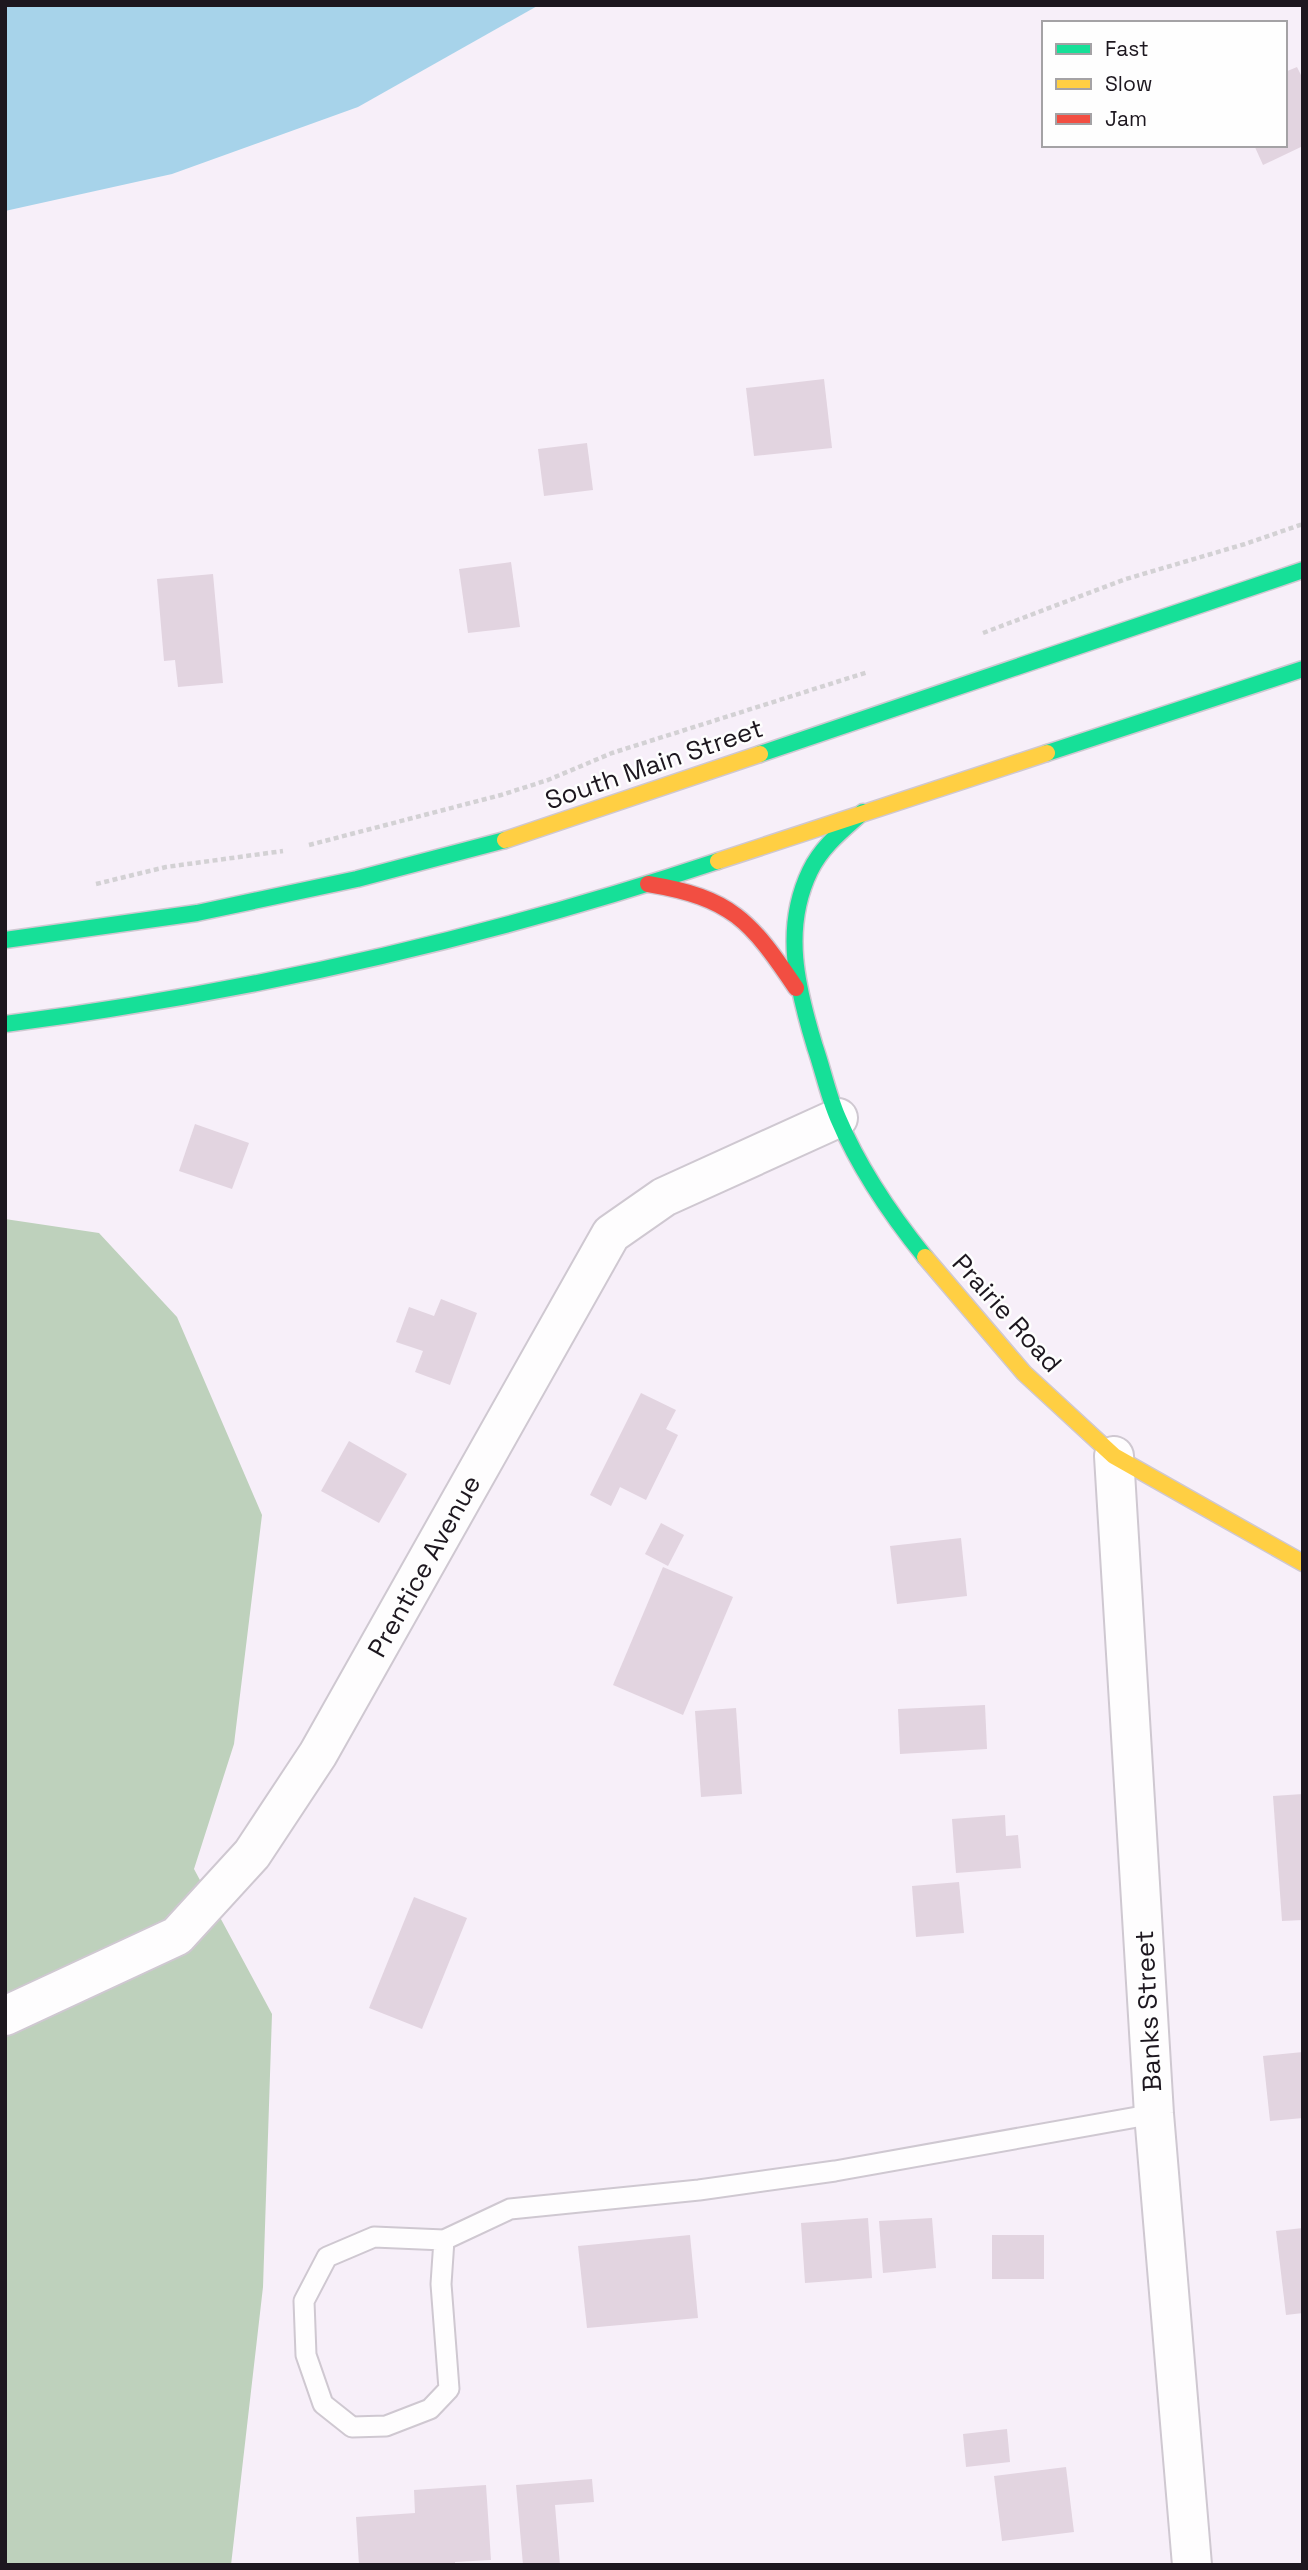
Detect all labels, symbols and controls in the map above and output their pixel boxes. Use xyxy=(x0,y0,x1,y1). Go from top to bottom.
legend xyxy=(1042,21,1287,147)
text: Fast xyxy=(1105,35,1149,62)
text: Slow xyxy=(1105,70,1153,97)
text: Jam xyxy=(1105,105,1147,132)
street label: South Main Street xyxy=(540,711,768,817)
street label: Prairie Road xyxy=(945,1246,1069,1380)
street label: Prentice Avenue xyxy=(360,1469,488,1663)
street label: Banks Street xyxy=(1127,1929,1169,2093)

